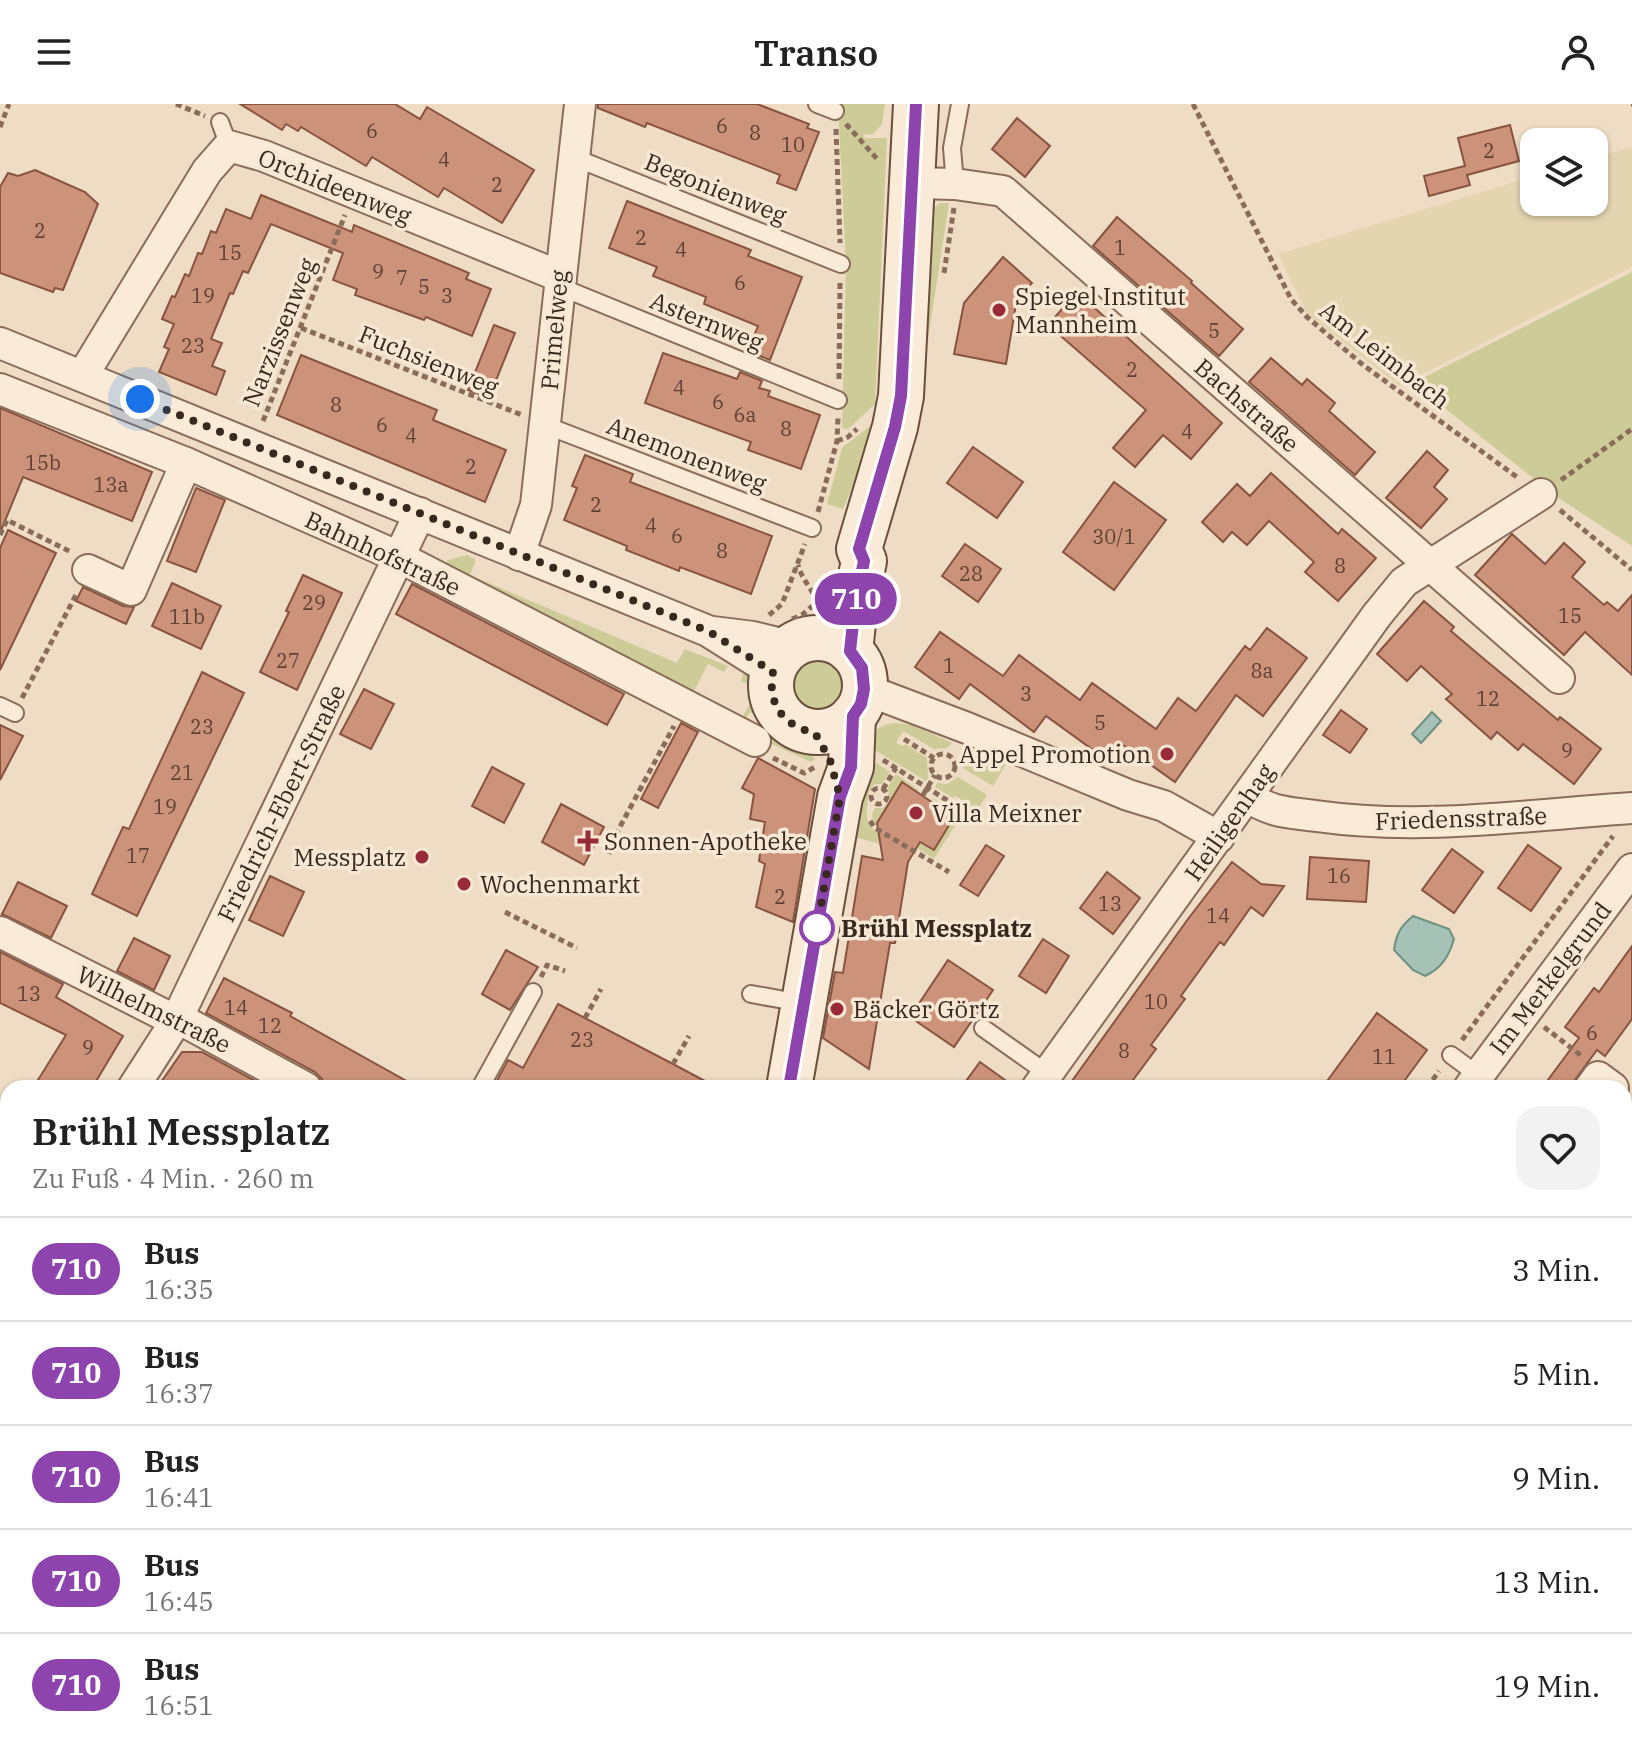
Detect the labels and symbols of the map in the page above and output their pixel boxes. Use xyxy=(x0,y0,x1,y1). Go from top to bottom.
house number: 6 xyxy=(716,112,728,139)
house number: 6 xyxy=(366,117,378,144)
house number: 8 xyxy=(749,119,761,146)
house number: 10 xyxy=(781,131,805,158)
house number: 2 xyxy=(1483,137,1495,164)
street label: Orchideenweg xyxy=(254,141,416,231)
street label: Begonienweg xyxy=(640,145,792,231)
house number: 4 xyxy=(438,146,450,173)
house number: 2 xyxy=(491,171,503,198)
house number: 2 xyxy=(34,217,46,244)
house number: 2 xyxy=(635,224,647,251)
house number: 1 xyxy=(1114,234,1126,261)
house number: 4 xyxy=(675,236,687,263)
house number: 15 xyxy=(218,239,242,266)
street label: Narzissenweg xyxy=(235,253,323,411)
house number: 9 xyxy=(372,258,384,285)
house number: 7 xyxy=(396,264,408,291)
street label: Primelweg xyxy=(533,269,575,391)
house number: 6 xyxy=(734,269,746,296)
house number: 5 xyxy=(418,273,430,300)
place label: Spiegel Institut Mannheim xyxy=(1015,280,1186,340)
house number: 19 xyxy=(191,282,215,309)
house number: 3 xyxy=(441,282,453,309)
street label: Asternweg xyxy=(646,284,768,358)
street label: Am Leimbach xyxy=(1313,294,1457,416)
marker: Spiegel Institut Mannheim xyxy=(990,301,1008,319)
street label: Fuchsienweg xyxy=(354,317,504,403)
house number: 5 xyxy=(1208,317,1220,344)
house number: 23 xyxy=(181,332,205,359)
street label: Bachstraße xyxy=(1188,351,1306,459)
house number: 2 xyxy=(1126,356,1138,383)
house number: 4 xyxy=(673,374,685,401)
your location xyxy=(120,379,160,419)
house number: 6 xyxy=(712,388,724,415)
house number: 8 xyxy=(330,391,342,418)
house number: 6a xyxy=(734,401,757,428)
street label: Anemonenweg xyxy=(602,409,772,499)
house number: 6 xyxy=(376,411,388,438)
house number: 8 xyxy=(780,415,792,442)
house number: 4 xyxy=(1181,418,1193,445)
house number: 4 xyxy=(405,422,417,449)
house number: 15b xyxy=(25,449,61,476)
house number: 2 xyxy=(465,453,477,480)
house number: 13a xyxy=(94,471,129,498)
house number: 2 xyxy=(590,491,602,518)
street label: Bahnhofstraße xyxy=(300,503,466,603)
house number: 4 xyxy=(645,512,657,539)
house number: 6 xyxy=(671,522,683,549)
house number: 30/1 xyxy=(1092,523,1136,550)
house number: 8 xyxy=(716,537,728,564)
house number: 8 xyxy=(1334,552,1346,579)
house number: 28 xyxy=(959,560,983,587)
line badge: 710 xyxy=(810,573,902,625)
house number: 29 xyxy=(302,589,326,616)
house number: 15 xyxy=(1558,602,1582,629)
house number: 11b xyxy=(169,603,205,630)
house number: 27 xyxy=(276,647,300,674)
house number: 1 xyxy=(943,652,955,679)
house number: 8a xyxy=(1251,657,1274,684)
street label: Friedrich-Ebert-Straße xyxy=(210,679,352,927)
house number: 3 xyxy=(1020,680,1032,707)
house number: 12 xyxy=(1476,685,1500,712)
house number: 5 xyxy=(1094,709,1106,736)
house number: 23 xyxy=(190,713,214,740)
house number: 9 xyxy=(1561,737,1573,764)
place label: Appel Promotion xyxy=(959,738,1151,770)
marker: Appel Promotion xyxy=(1158,745,1176,763)
street label: Heiligenhag xyxy=(1177,757,1281,887)
house number: 21 xyxy=(170,759,194,786)
house number: 19 xyxy=(153,793,177,820)
place label: Villa Meixner xyxy=(932,797,1082,829)
street label: Friedensstraße xyxy=(1374,799,1548,837)
marker: Villa Meixner xyxy=(907,804,925,822)
place label: Sonnen-Apotheke xyxy=(604,825,807,857)
marker: Sonnen-Apotheke xyxy=(579,832,597,850)
place label: Messplatz xyxy=(293,841,406,873)
house number: 17 xyxy=(126,842,150,869)
marker: Messplatz xyxy=(413,848,431,866)
house number: 16 xyxy=(1327,862,1351,889)
place label: Wochenmarkt xyxy=(480,868,640,900)
marker: Wochenmarkt xyxy=(455,875,473,893)
house number: 2 xyxy=(774,883,786,910)
house number: 13 xyxy=(1098,890,1122,917)
street label: Im Merkelgrund xyxy=(1482,895,1618,1061)
house number: 14 xyxy=(1206,902,1230,929)
marker: Brühl Messplatz xyxy=(800,911,834,945)
place label: Brühl Messplatz xyxy=(841,912,1032,944)
street label: Wilhelmstraße xyxy=(72,958,236,1060)
house number: 13 xyxy=(17,980,41,1007)
house number: 10 xyxy=(1144,988,1168,1015)
place label: Bäcker Görtz xyxy=(853,993,1000,1025)
house number: 14 xyxy=(224,994,248,1021)
marker: Bäcker Görtz xyxy=(828,1000,846,1018)
house number: 12 xyxy=(258,1012,282,1039)
house number: 6 xyxy=(1586,1019,1598,1046)
house number: 23 xyxy=(570,1026,594,1053)
house number: 9 xyxy=(82,1034,94,1061)
house number: 8 xyxy=(1118,1037,1130,1064)
house number: 11 xyxy=(1372,1043,1396,1070)

